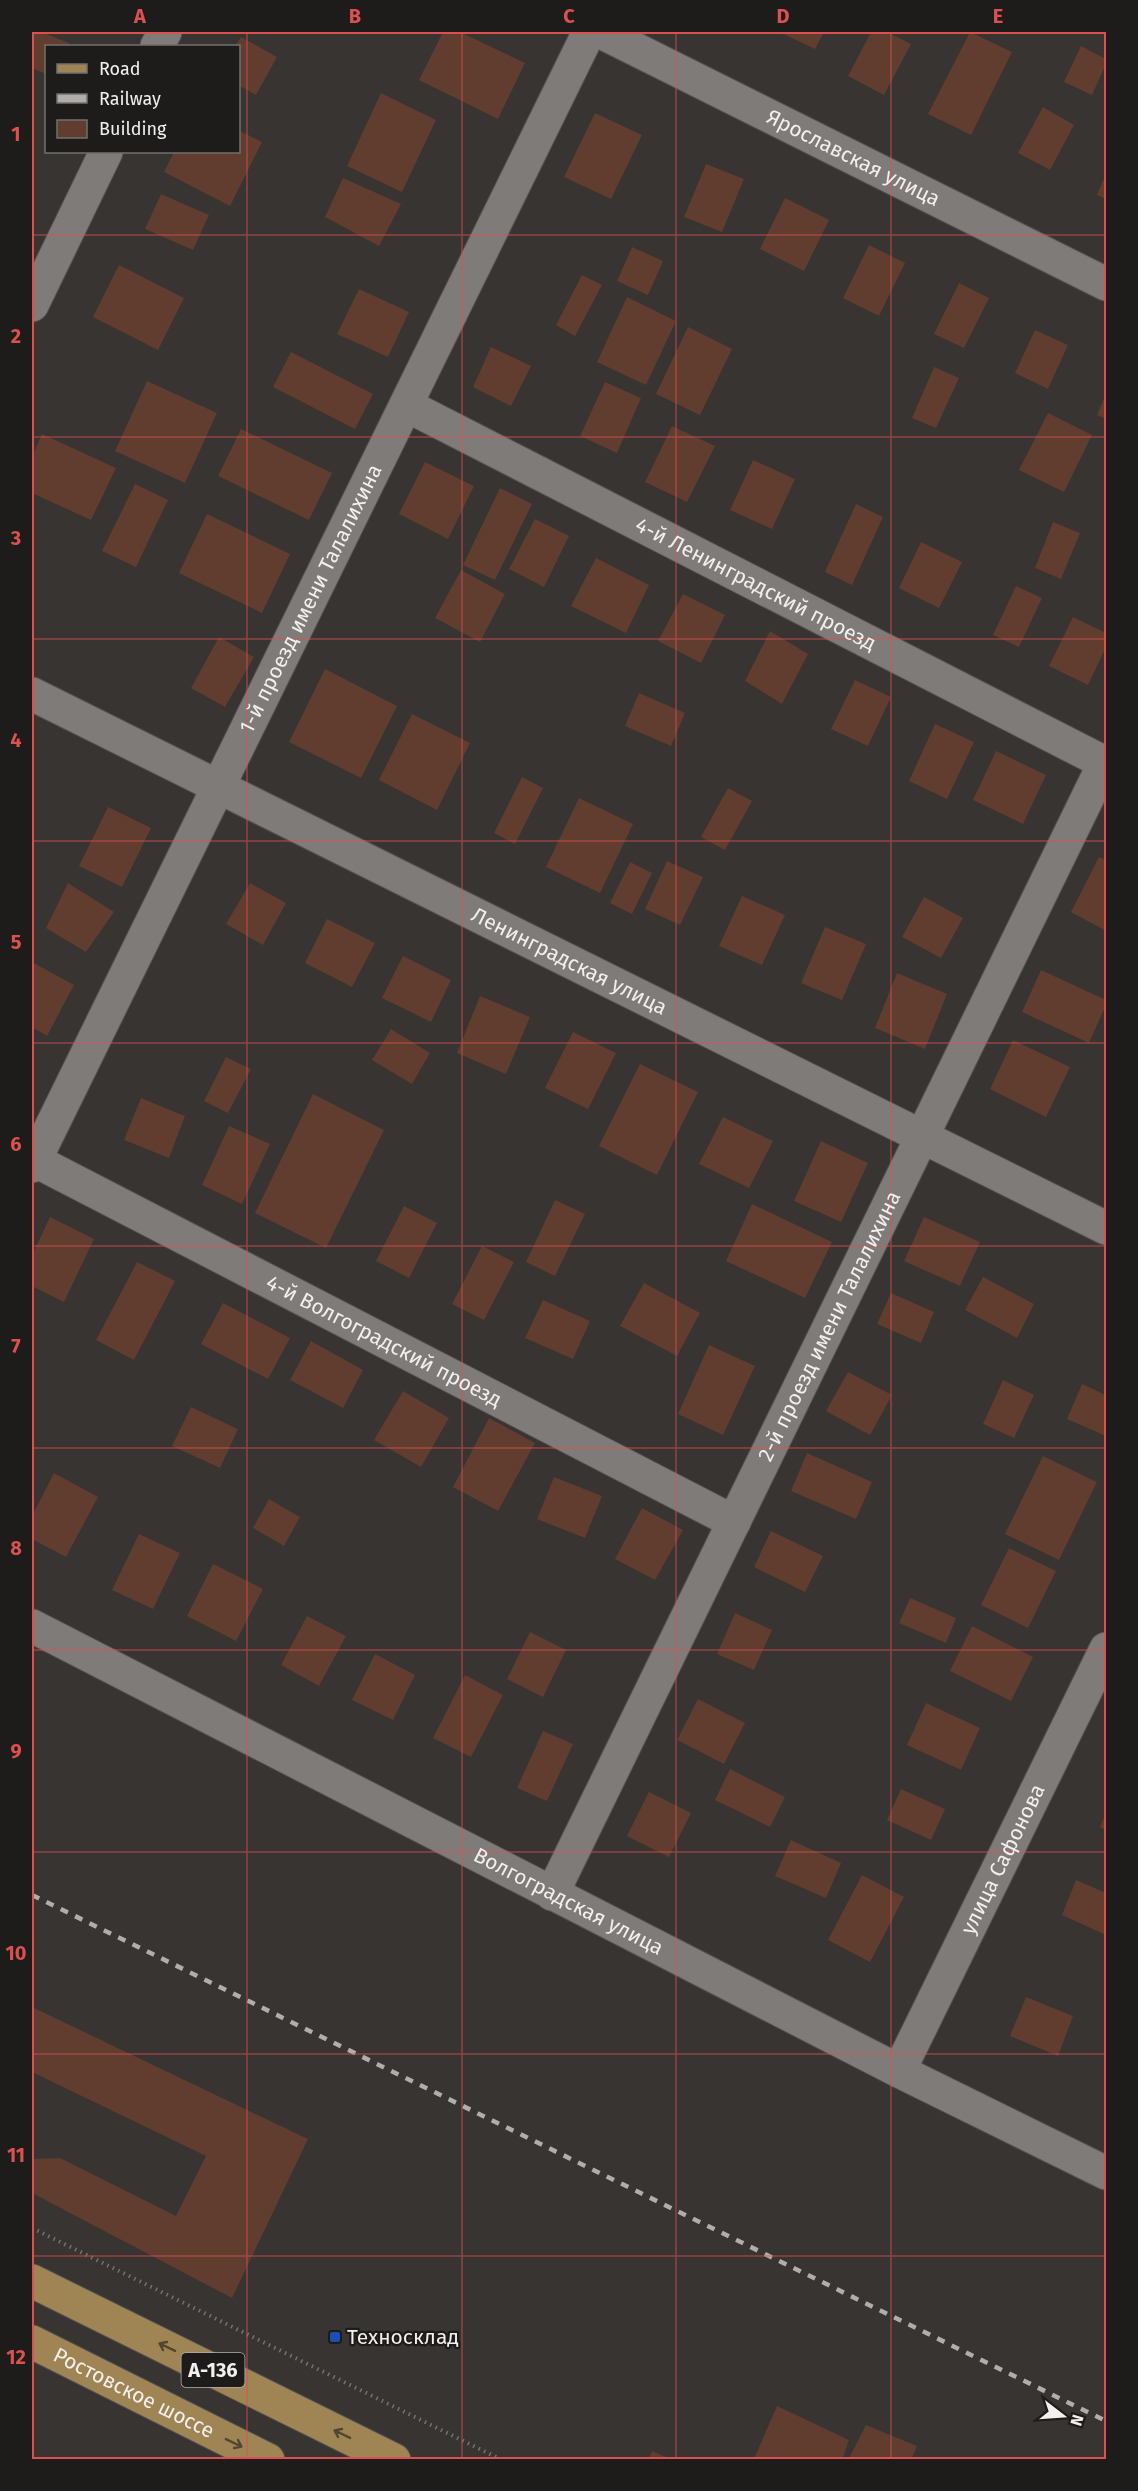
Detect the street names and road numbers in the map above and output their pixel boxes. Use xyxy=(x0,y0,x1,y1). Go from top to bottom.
street label: Ярославская улица xyxy=(762,104,944,212)
street label: 1-й проезд имени Талалихина xyxy=(234,460,388,737)
street label: 4-й Ленинградский проезд xyxy=(631,512,880,657)
street label: Ленинградская улица xyxy=(467,902,671,1021)
street label: 2-й проезд имени Талалихина xyxy=(752,1187,906,1466)
street label: 4-й Волгоградский проезд xyxy=(262,1269,506,1413)
street label: улица Сафонова xyxy=(955,1780,1051,1939)
street label: Волгоградская улица xyxy=(469,1842,668,1961)
street label: Ростовское шоссе xyxy=(49,2342,219,2444)
road number: А-136 xyxy=(182,2353,244,2387)

